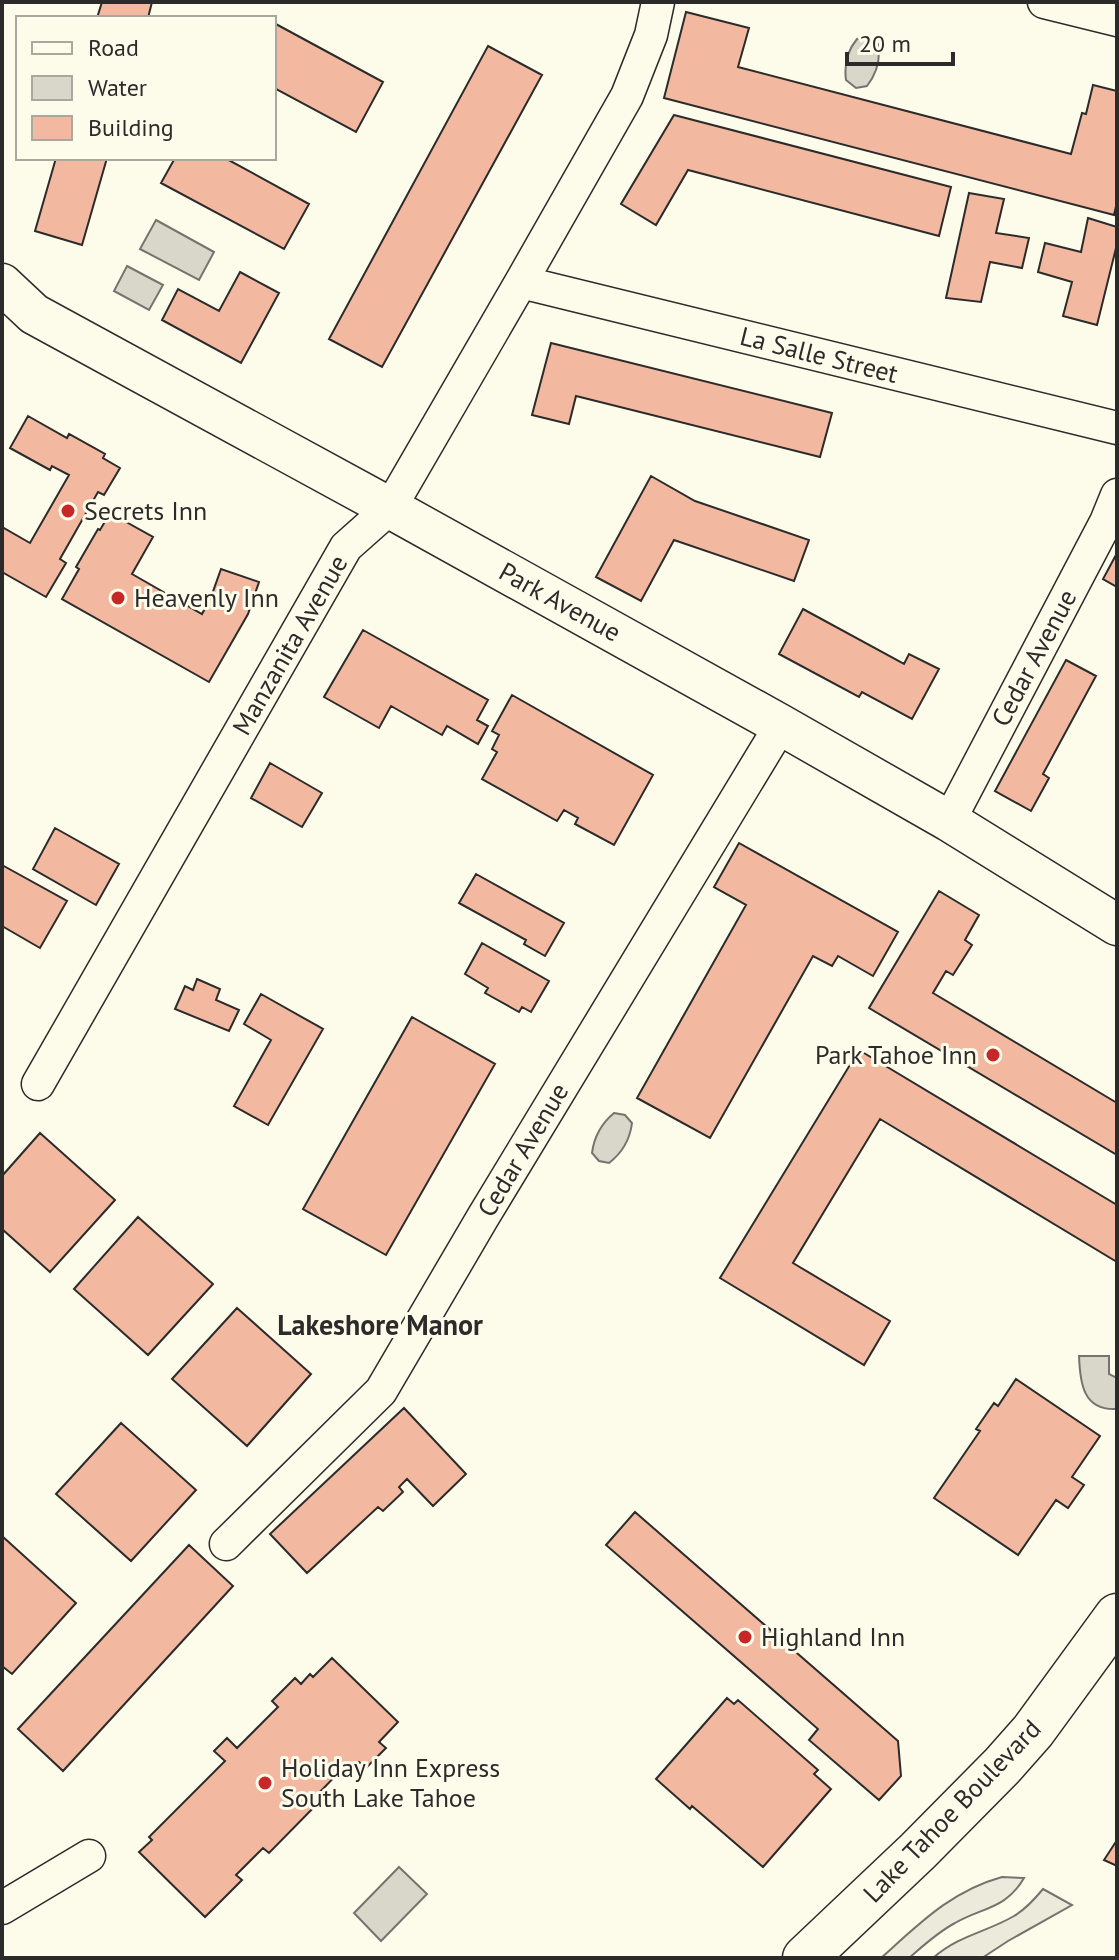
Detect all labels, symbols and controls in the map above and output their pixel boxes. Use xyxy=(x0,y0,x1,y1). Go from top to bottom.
legend xyxy=(16,16,276,160)
scale bar xyxy=(847,16,953,66)
text: 20 m xyxy=(859,28,911,59)
text: Road xyxy=(88,32,139,63)
text: Water xyxy=(88,72,147,103)
text: Building xyxy=(88,112,174,143)
street label: La Salle Street xyxy=(737,319,901,390)
place label: Secrets Inn xyxy=(84,494,207,527)
marker: Secrets Inn xyxy=(59,502,77,520)
street label: Manzanita Avenue xyxy=(225,549,354,741)
street label: Park Avenue xyxy=(493,555,627,649)
place label: Heavenly Inn xyxy=(134,581,279,614)
street label: Cedar Avenue xyxy=(984,584,1083,732)
marker: Heavenly Inn xyxy=(109,589,127,607)
place label: Park Tahoe Inn xyxy=(815,1038,977,1071)
marker: Park Tahoe Inn xyxy=(984,1046,1002,1064)
street label: Cedar Avenue xyxy=(470,1077,575,1223)
district label: Lakeshore Manor xyxy=(277,1306,483,1343)
place label: Highland Inn xyxy=(761,1620,905,1653)
marker: Highland Inn xyxy=(736,1628,754,1646)
street label: Lake Tahoe Boulevard xyxy=(856,1712,1048,1909)
place label: Holiday Inn Express South Lake Tahoe xyxy=(281,1751,500,1814)
marker: Holiday Inn Express South Lake Tahoe xyxy=(256,1774,274,1792)

